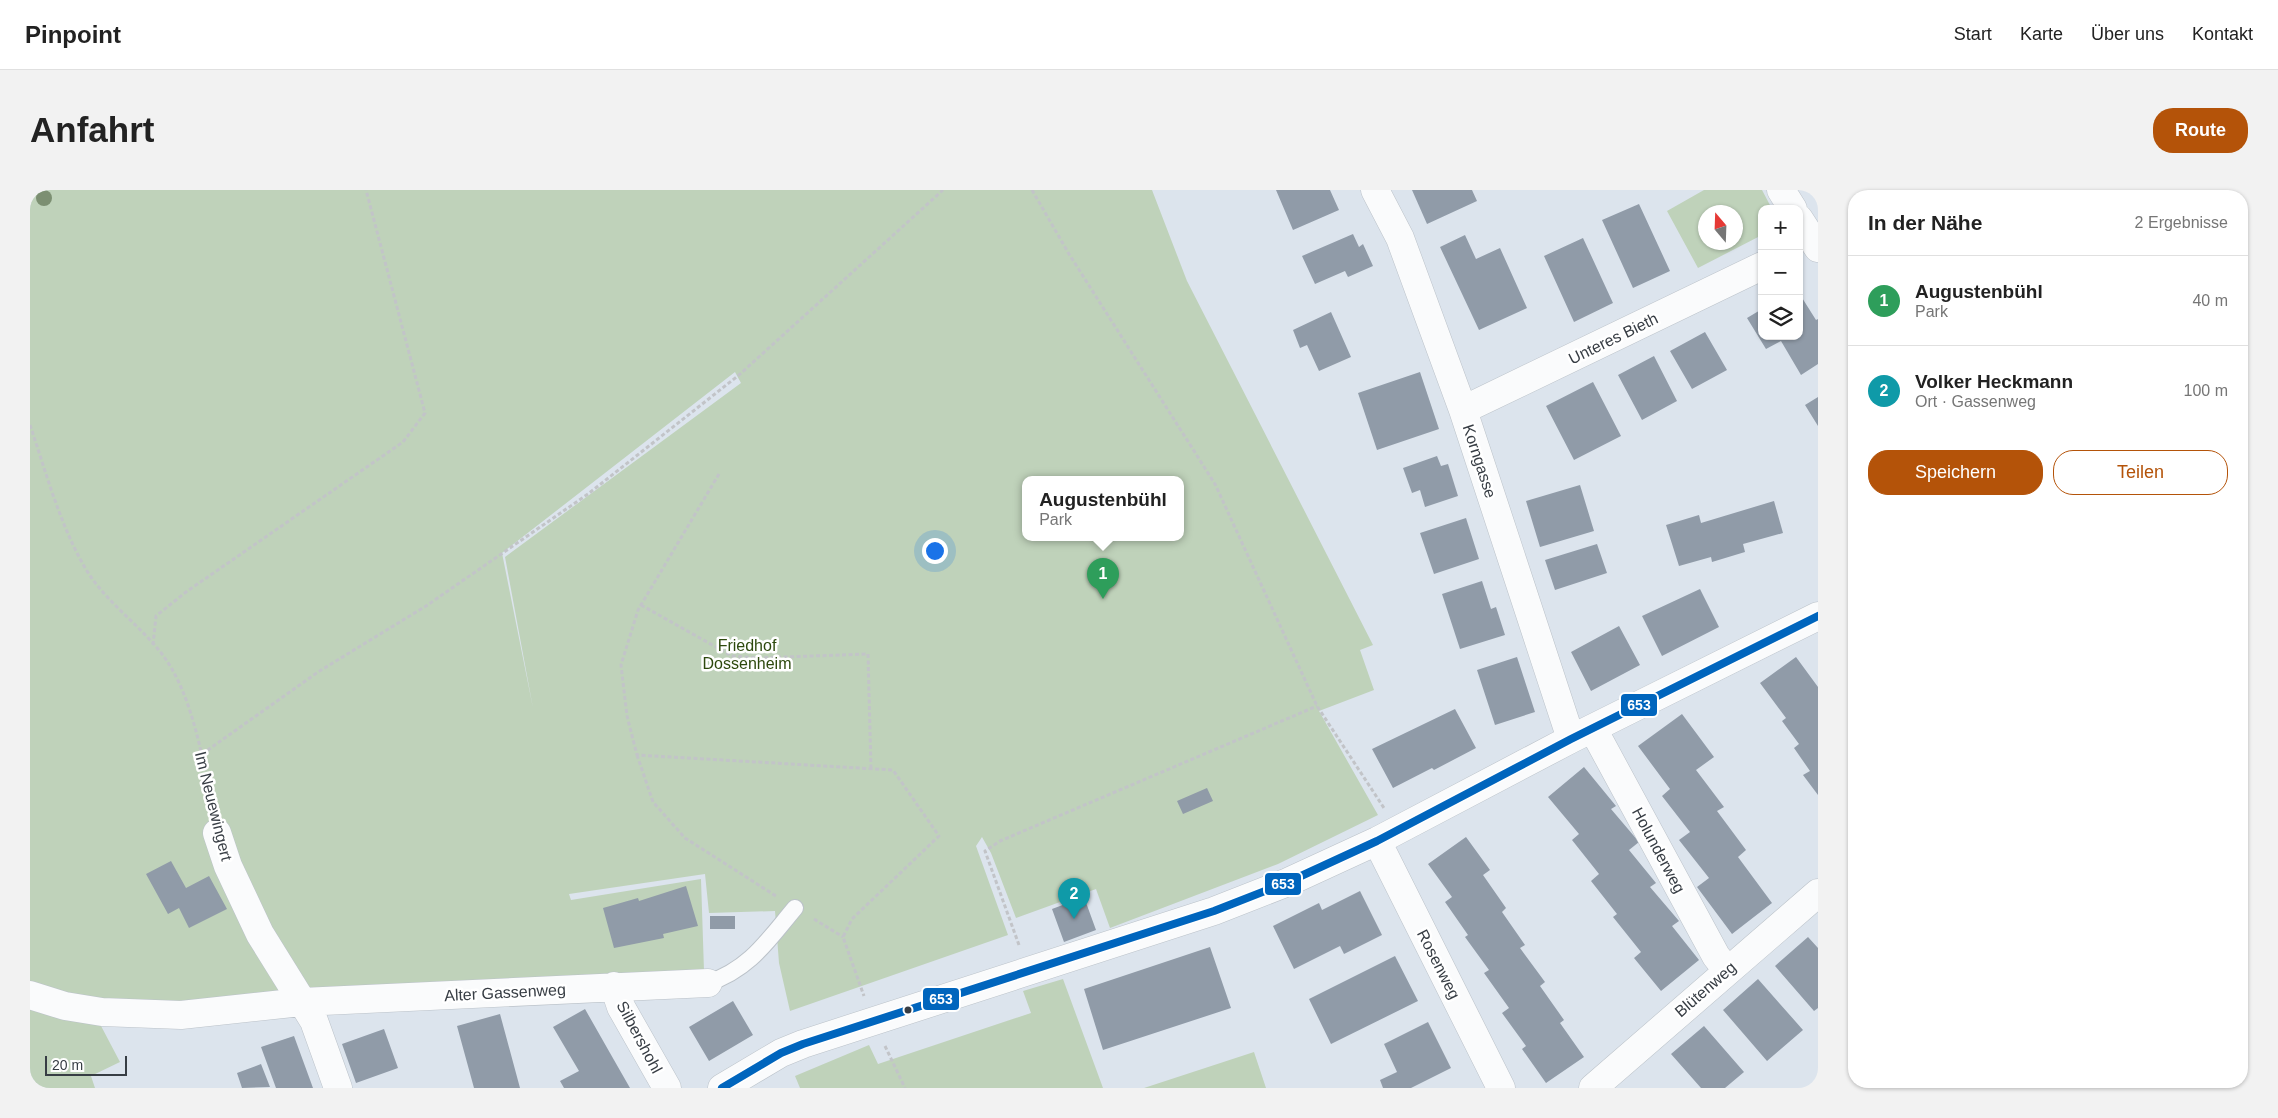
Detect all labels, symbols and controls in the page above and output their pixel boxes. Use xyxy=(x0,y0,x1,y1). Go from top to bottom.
text: Pinpoint xyxy=(25,21,121,48)
text: Start xyxy=(1954,24,1992,44)
text: Karte xyxy=(2020,24,2063,44)
text: Über uns xyxy=(2091,24,2164,44)
text: Kontakt xyxy=(2192,24,2253,44)
button: Route xyxy=(2153,108,2248,153)
text: Anfahrt xyxy=(30,110,154,149)
north arrow xyxy=(1698,205,1743,250)
map controls xyxy=(1758,205,1803,340)
button: + xyxy=(1758,205,1803,250)
text: In der Nähe xyxy=(1868,211,1982,234)
text: 2 Ergebnisse xyxy=(2135,214,2228,231)
button: − xyxy=(1758,250,1803,295)
text: Augustenbühl xyxy=(1915,281,2043,302)
text: 1 xyxy=(1880,292,1888,309)
text: 40 m xyxy=(2192,292,2228,309)
button: layers xyxy=(1758,295,1803,340)
text: Park xyxy=(1915,303,1948,320)
street label: Unteres Bieth xyxy=(1566,310,1661,367)
text: Volker Heckmann xyxy=(1915,371,2073,392)
text: 2 xyxy=(1880,382,1888,399)
text: 100 m xyxy=(2184,382,2228,399)
text: Ort · Gassenweg xyxy=(1915,393,2036,410)
street label: Korngasse xyxy=(1460,422,1499,500)
button: Speichern xyxy=(1868,450,2043,495)
button: Teilen xyxy=(2053,450,2228,495)
popup xyxy=(1022,476,1184,541)
text: Augustenbühl xyxy=(1039,489,1167,510)
text: Park xyxy=(1039,511,1072,528)
your location xyxy=(922,538,948,564)
pin: 1 xyxy=(1087,558,1119,599)
park label: Friedhof Dossenheim xyxy=(703,637,791,672)
line badge: 653 xyxy=(1620,693,1658,717)
text: 653 xyxy=(1627,697,1651,713)
street label: Im Neuewingert xyxy=(192,750,235,863)
street label: Holunderweg xyxy=(1629,805,1688,896)
line badge: 653 xyxy=(1264,872,1302,896)
text: 653 xyxy=(1271,876,1295,892)
pin: 2 xyxy=(1058,878,1090,919)
street label: Rosenweg xyxy=(1414,927,1463,1002)
street label: Blütenweg xyxy=(1672,958,1739,1020)
street label: Alter Gassenweg xyxy=(444,981,566,1004)
line badge: 653 xyxy=(922,987,960,1011)
text: 653 xyxy=(929,991,953,1007)
street label: Silbershohl xyxy=(613,998,666,1076)
unlabelled marker xyxy=(903,1005,913,1015)
scale bar xyxy=(45,1053,128,1076)
text: 20 m xyxy=(52,1057,83,1073)

